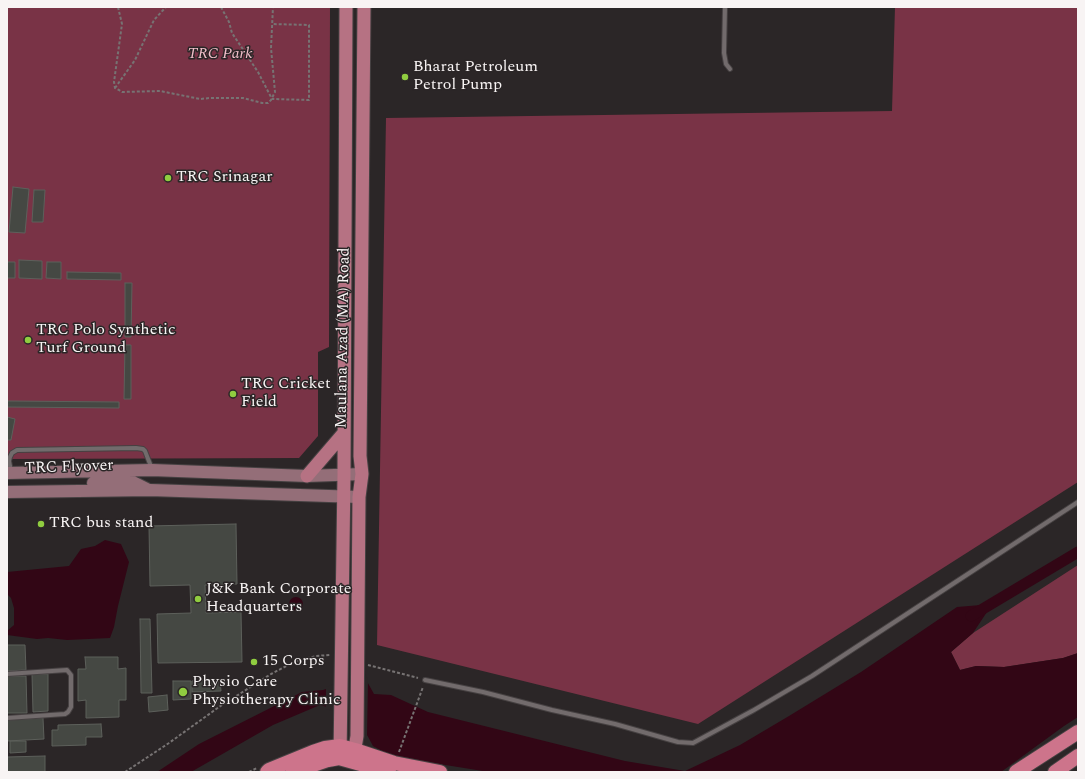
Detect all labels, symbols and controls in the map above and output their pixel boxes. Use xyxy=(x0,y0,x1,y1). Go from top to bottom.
park label: TRC Park xyxy=(187,45,253,65)
place label: Bharat Petroleum Petrol Pump xyxy=(413,58,538,96)
marker: Bharat Petroleum Petrol Pump xyxy=(400,72,410,82)
place label: TRC Srinagar xyxy=(176,168,273,188)
marker: TRC Srinagar xyxy=(163,173,173,183)
street label: Maulana Azad (MA) Road xyxy=(333,247,355,429)
place label: TRC Polo Synthetic Turf Ground xyxy=(36,321,176,359)
marker: TRC Polo Synthetic Turf Ground xyxy=(23,335,33,345)
place label: TRC Cricket Field xyxy=(241,375,331,413)
marker: TRC Cricket Field xyxy=(228,389,238,399)
street label: TRC Flyover xyxy=(24,457,114,479)
place label: TRC bus stand xyxy=(49,514,153,534)
marker: TRC bus stand xyxy=(36,519,46,529)
place label: J&K Bank Corporate Headquarters xyxy=(206,580,352,618)
marker: J&K Bank Corporate Headquarters xyxy=(193,594,203,604)
place label: 15 Corps xyxy=(262,652,325,672)
marker: 15 Corps xyxy=(249,657,259,667)
place label: Physio Care Physiotherapy Clinic xyxy=(192,673,341,711)
marker: Physio Care Physiotherapy Clinic xyxy=(177,686,189,698)

